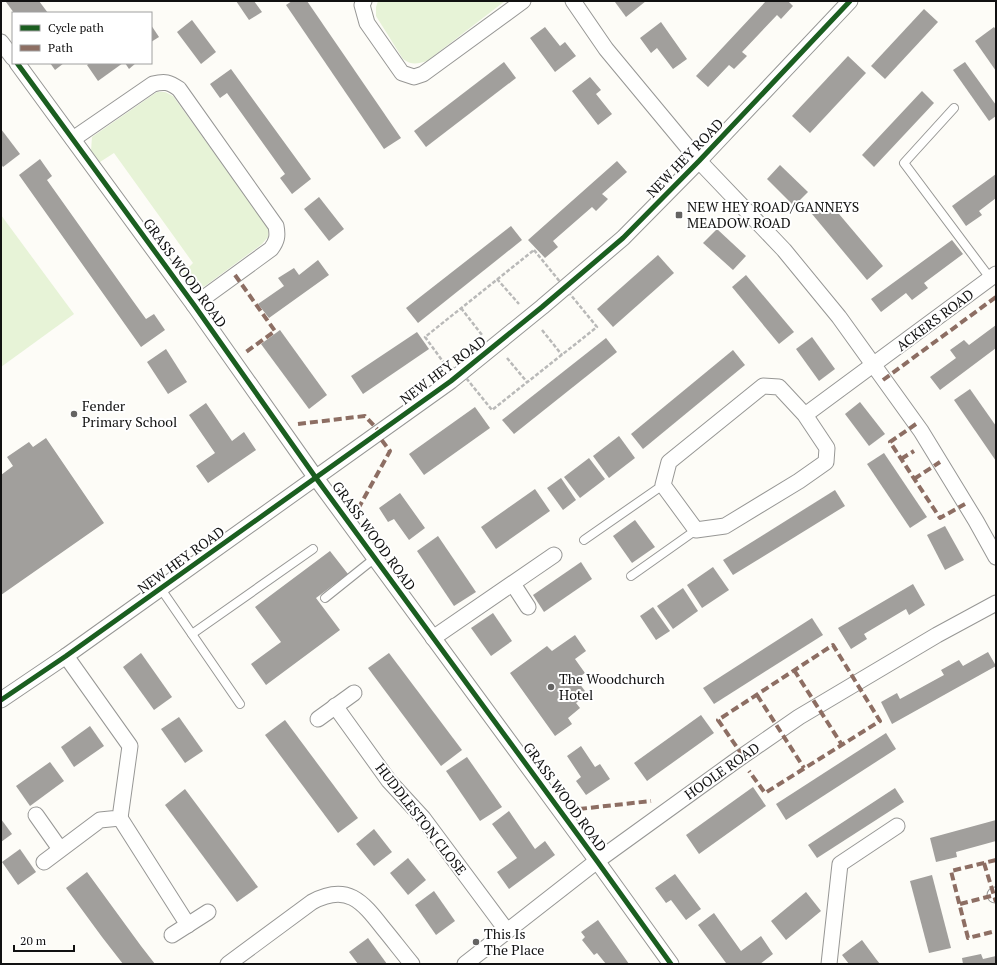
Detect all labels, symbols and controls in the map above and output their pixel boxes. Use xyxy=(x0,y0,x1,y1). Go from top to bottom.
legend xyxy=(12,12,152,64)
text: Cycle path xyxy=(48,20,104,35)
text: Path xyxy=(48,40,73,55)
street label: NEW HEY ROAD xyxy=(642,114,727,201)
place label: NEW HEY ROAD/GANNEYS MEADOW ROAD xyxy=(687,197,859,232)
marker: NEW HEY ROAD/GANNEYS MEADOW ROAD xyxy=(674,210,684,220)
street label: GRASS WOOD ROAD xyxy=(139,214,232,331)
street label: ACKERS ROAD xyxy=(892,284,977,355)
street label: NEW HEY ROAD xyxy=(396,331,490,408)
place label: Fender Primary School xyxy=(82,396,177,431)
marker: Fender Primary School xyxy=(69,409,79,419)
street label: GRASS WOOD ROAD xyxy=(328,477,421,594)
street label: NEW HEY ROAD xyxy=(133,522,228,598)
place label: The Woodchurch Hotel xyxy=(559,669,665,704)
marker: The Woodchurch Hotel xyxy=(546,682,556,692)
street label: GRASS WOOD ROAD xyxy=(519,738,612,855)
street label: HOOLE ROAD xyxy=(680,738,763,804)
street label: HUDDLESTON CLOSE xyxy=(372,759,471,879)
place label: This Is The Place xyxy=(484,924,544,959)
scale bar xyxy=(14,927,74,953)
text: 20 m xyxy=(20,933,47,948)
marker: This Is The Place xyxy=(471,937,481,947)

